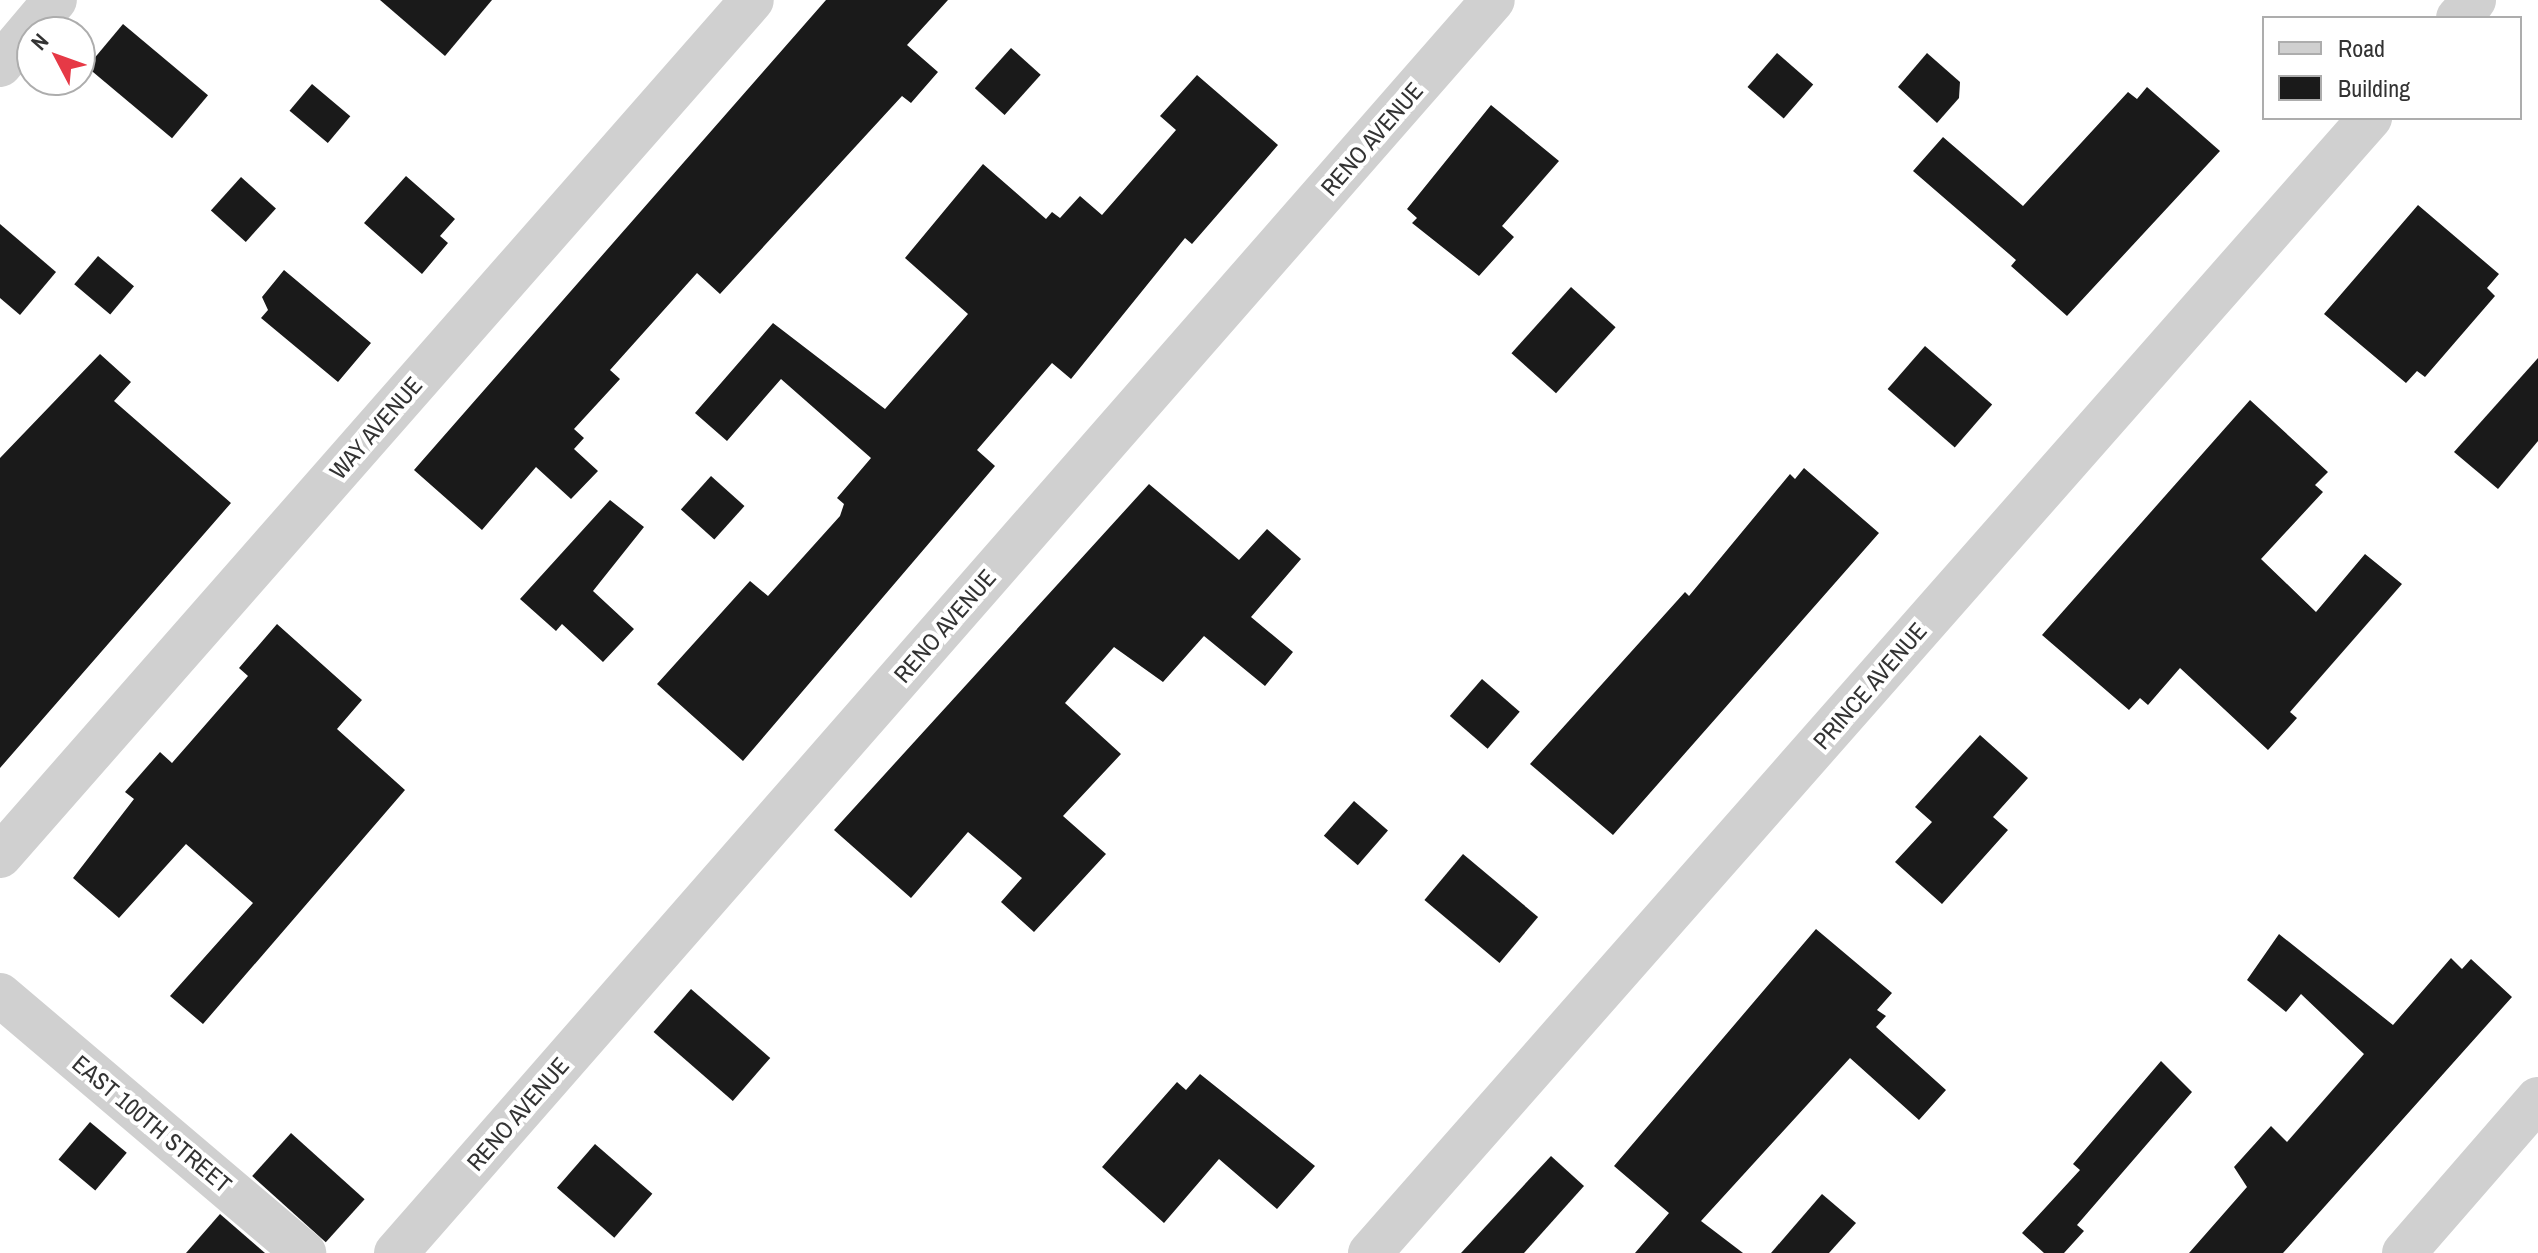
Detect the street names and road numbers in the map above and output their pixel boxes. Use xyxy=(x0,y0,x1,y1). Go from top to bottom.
street label: RENO AVENUE xyxy=(1315,76,1429,202)
street label: WAY AVENUE xyxy=(323,370,429,486)
street label: RENO AVENUE xyxy=(888,563,1002,689)
street label: PRINCE AVENUE xyxy=(1807,616,1933,756)
street label: EAST 100TH STREET xyxy=(67,1049,237,1199)
street label: RENO AVENUE xyxy=(461,1051,575,1177)

